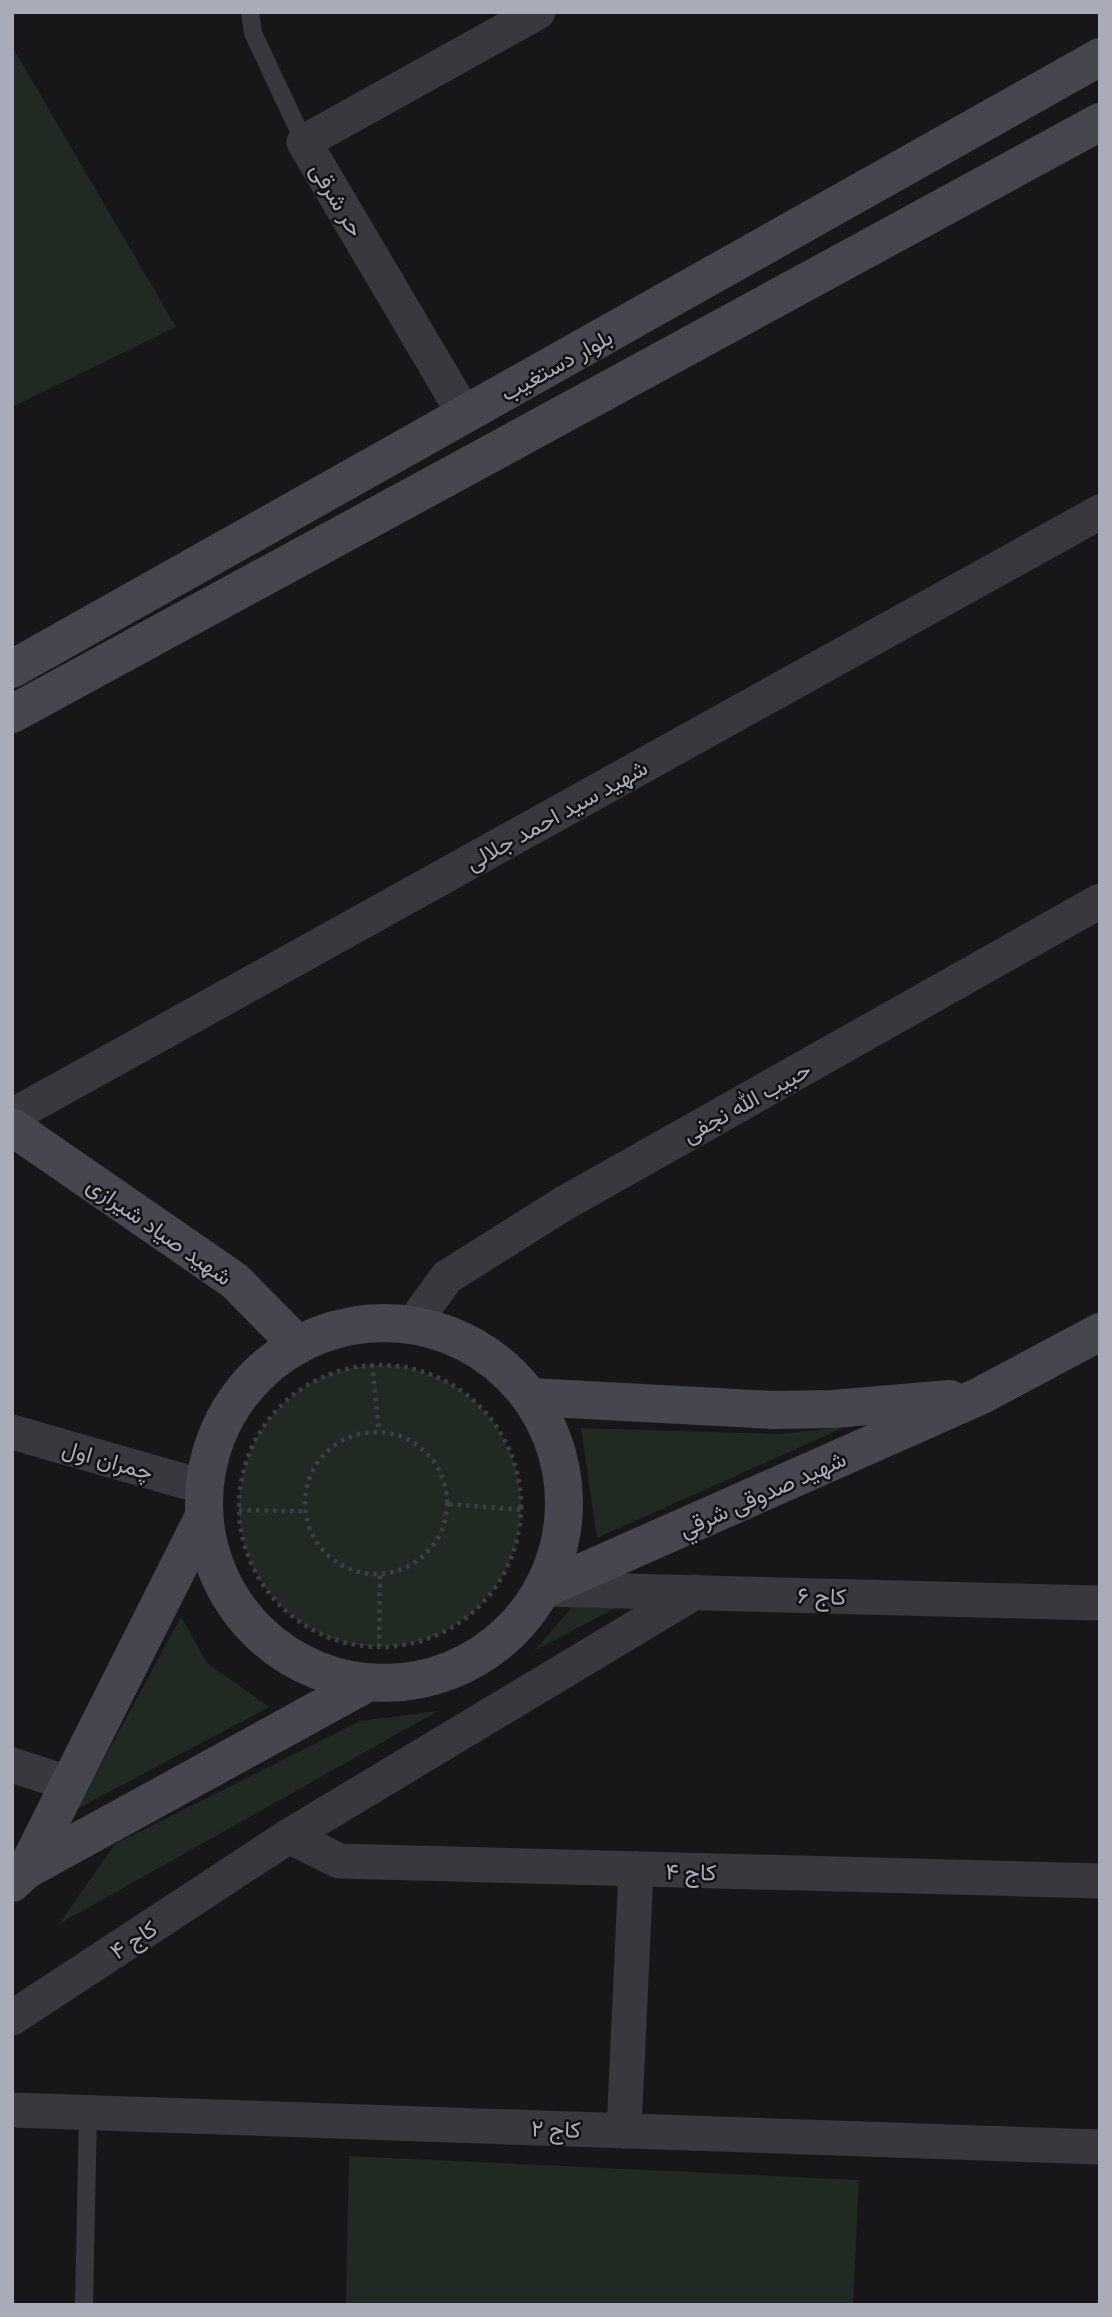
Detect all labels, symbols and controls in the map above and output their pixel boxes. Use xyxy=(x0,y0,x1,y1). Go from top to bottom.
street label: حر شرقی xyxy=(303,156,373,242)
street label: بلوار دستغیب xyxy=(494,320,618,408)
street label: شهید سید احمد جلالی xyxy=(459,751,653,877)
street label: حبیب الله نجفی xyxy=(676,1052,816,1150)
street label: شهید صیاد شیرازی xyxy=(81,1168,239,1292)
street label: چمران اول xyxy=(59,1431,157,1488)
street label: شهید صدوقی شرقي xyxy=(673,1442,852,1548)
street label: کاج ۶ xyxy=(797,1578,847,1613)
street label: کاج ۴ xyxy=(665,1855,717,1888)
street label: کاج ۴ xyxy=(103,1912,164,1967)
street label: کاج ۲ xyxy=(531,2111,581,2146)

